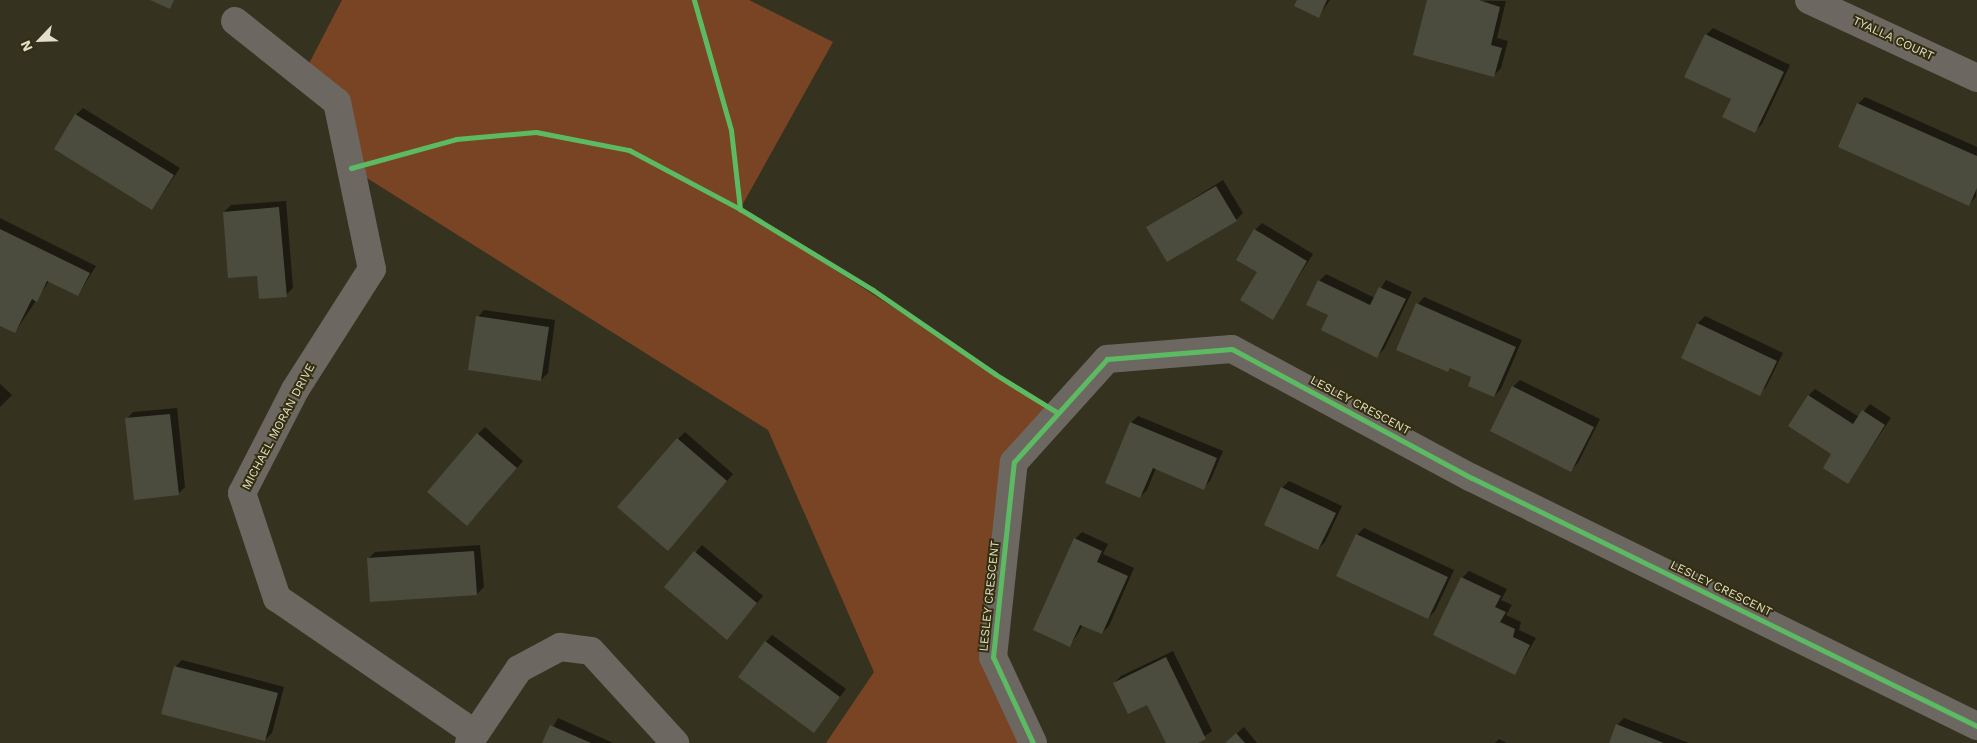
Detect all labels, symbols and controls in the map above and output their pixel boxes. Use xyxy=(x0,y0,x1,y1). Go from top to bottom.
street label: TYALLA COURT xyxy=(1850,14,1936,64)
north arrow xyxy=(15,15,65,65)
text: N xyxy=(17,38,36,54)
street label: MICHAEL MORAN DRIVE xyxy=(239,361,319,493)
street label: LESLEY CRESCENT xyxy=(1307,373,1413,439)
street label: LESLEY CRESCENT xyxy=(977,540,1003,652)
street label: LESLEY CRESCENT xyxy=(1668,558,1774,620)

